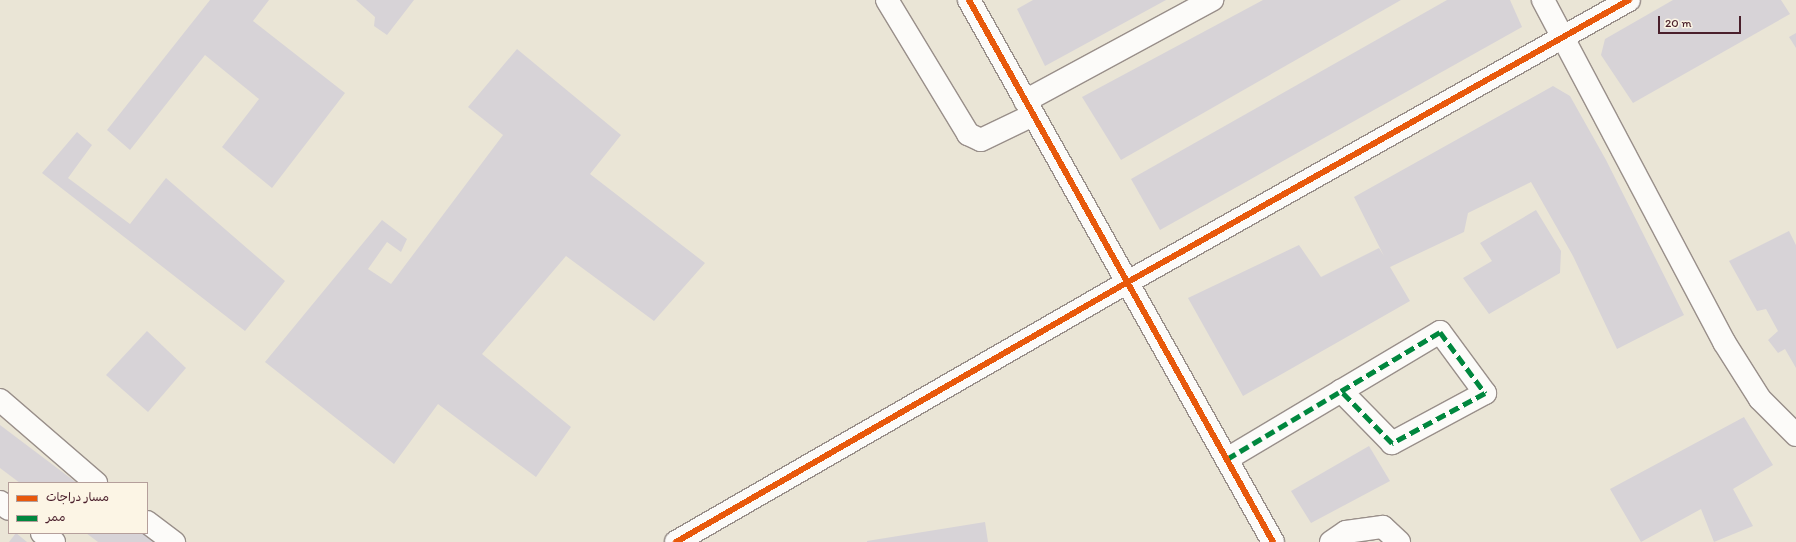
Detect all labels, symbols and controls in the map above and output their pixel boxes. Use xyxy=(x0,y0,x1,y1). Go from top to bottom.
scale bar xyxy=(1660,8,1743,34)
text: 20 m xyxy=(1665,16,1692,30)
legend xyxy=(8,482,148,534)
text: مسار دراجات xyxy=(46,490,109,504)
text: ممر xyxy=(46,510,65,524)

